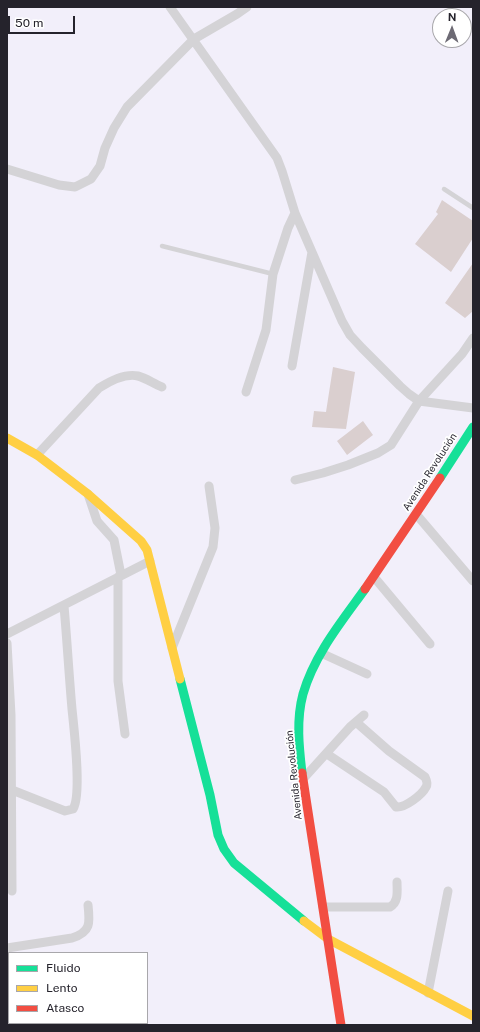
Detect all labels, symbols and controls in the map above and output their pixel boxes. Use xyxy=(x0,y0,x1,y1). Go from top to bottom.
scale bar xyxy=(10,8,77,34)
north arrow xyxy=(432,8,472,48)
text: N xyxy=(448,11,457,23)
text: 50 m xyxy=(15,16,43,30)
street label: Avenida Revolución xyxy=(400,431,460,513)
street label: Avenida Revolución xyxy=(283,730,305,820)
legend xyxy=(8,952,148,1024)
text: Fluido xyxy=(46,961,81,975)
text: Lento xyxy=(46,981,77,995)
text: Atasco xyxy=(46,1001,84,1015)

